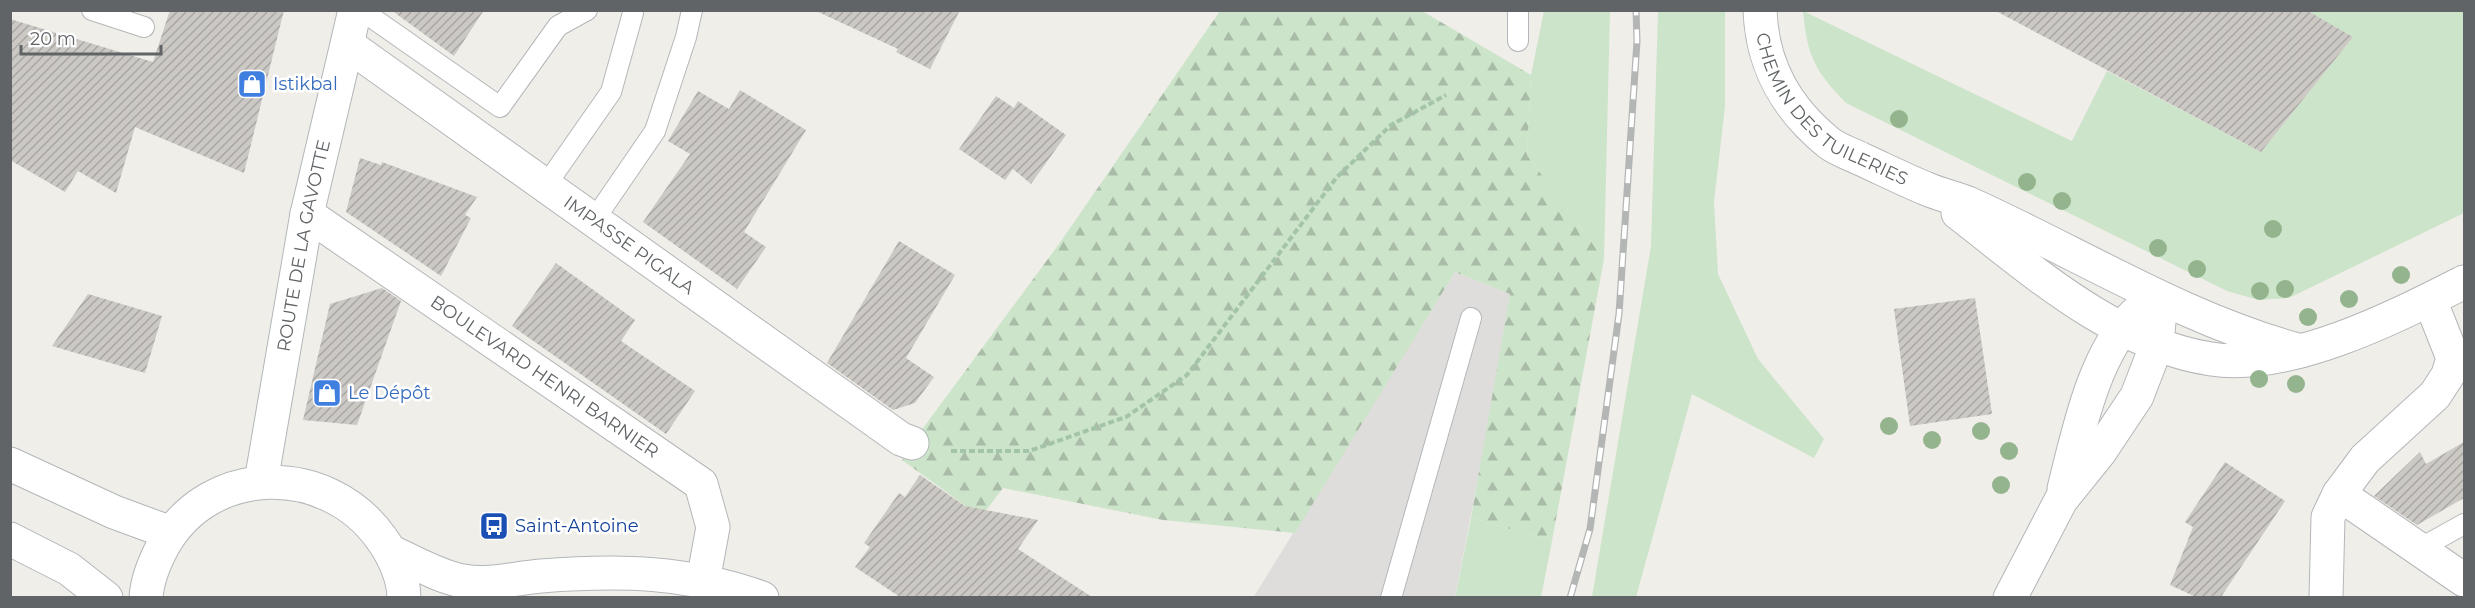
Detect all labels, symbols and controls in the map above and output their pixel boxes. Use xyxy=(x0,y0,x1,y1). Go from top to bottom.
scale bar xyxy=(21,18,160,56)
text: 20 m xyxy=(30,28,76,50)
street label: CHEMIN DES TUILERIES xyxy=(1751,31,1911,190)
shop icon: Istikbal xyxy=(236,68,268,100)
place label: Istikbal xyxy=(273,73,338,95)
street label: ROUTE DE LA GAVOTTE xyxy=(273,138,335,353)
street label: IMPASSE PIGALA xyxy=(559,191,699,299)
street label: BOULEVARD HENRI BARNIER xyxy=(426,291,663,463)
shop icon: Le Dépôt xyxy=(311,377,343,409)
place label: Le Dépôt xyxy=(348,382,431,404)
bus stop icon: Saint-Antoine xyxy=(478,510,510,542)
place label: Saint-Antoine xyxy=(515,515,639,537)

